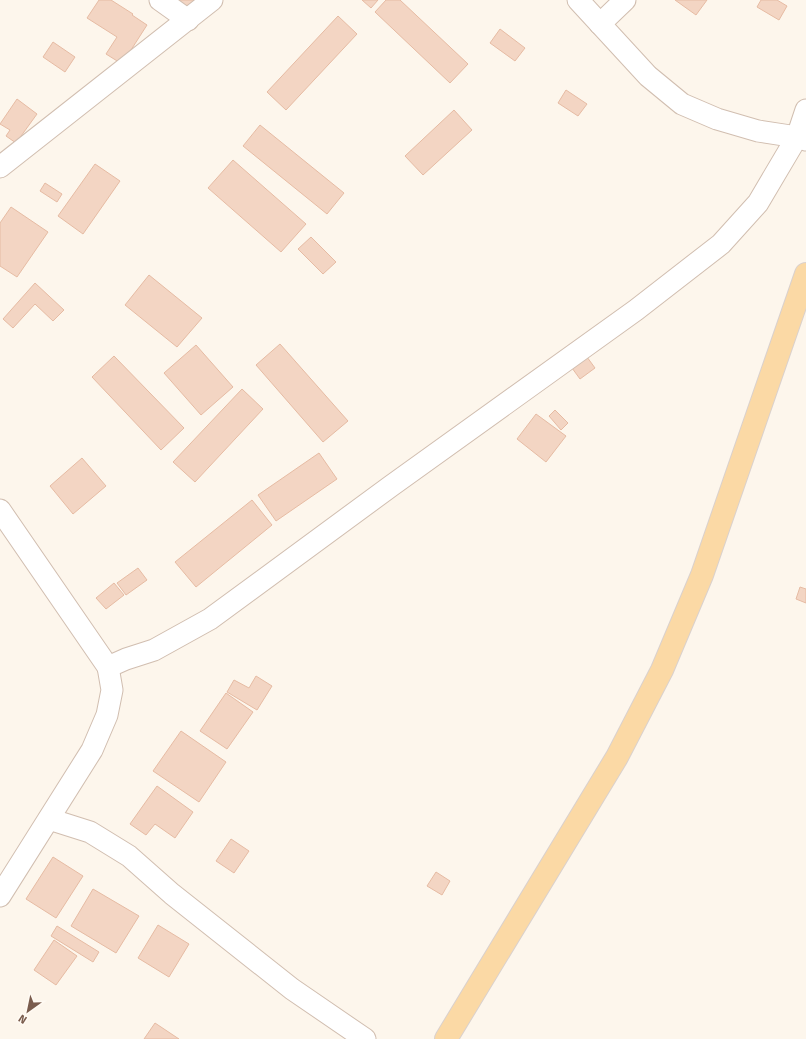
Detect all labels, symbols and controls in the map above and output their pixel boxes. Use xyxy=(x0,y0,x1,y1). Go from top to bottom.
north arrow xyxy=(8,991,48,1031)
text: N xyxy=(16,1012,29,1026)

